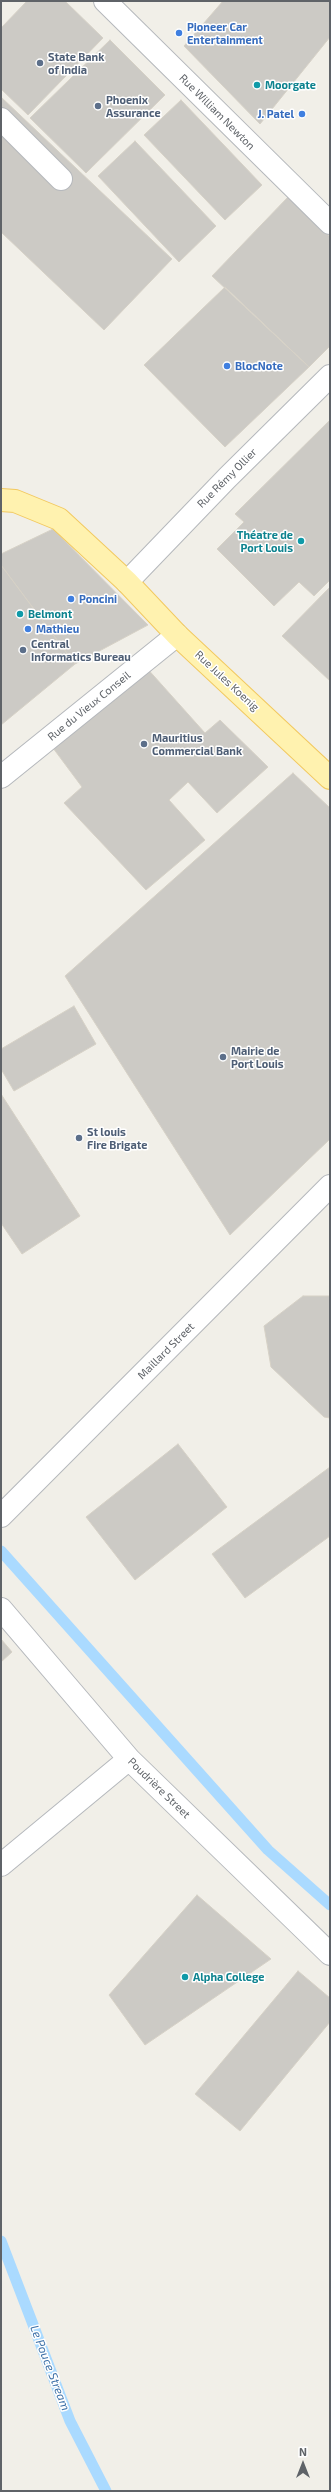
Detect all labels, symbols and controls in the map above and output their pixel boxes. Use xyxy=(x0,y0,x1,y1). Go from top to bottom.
place label: Pioneer Car Entertainment xyxy=(187,20,263,46)
marker: Pioneer Car Entertainment xyxy=(174,28,184,38)
place label: State Bank of India xyxy=(48,50,104,76)
marker: State Bank of India xyxy=(35,58,45,68)
street label: Rue William Newton xyxy=(176,71,258,153)
place label: Moorgate xyxy=(265,78,316,92)
marker: Moorgate xyxy=(252,80,262,90)
place label: Phoenix Assurance xyxy=(106,93,161,119)
marker: Phoenix Assurance xyxy=(93,101,103,111)
place label: J. Patel xyxy=(258,107,294,121)
marker: J. Patel xyxy=(297,109,307,119)
place label: BlocNote xyxy=(235,359,283,373)
marker: BlocNote xyxy=(222,361,232,371)
street label: Rue Rémy Ollier xyxy=(194,445,260,511)
place label: Théatre de Port Louis xyxy=(237,528,293,554)
marker: Théatre de Port Louis xyxy=(296,536,306,546)
place label: Poncini xyxy=(79,592,117,606)
marker: Poncini xyxy=(66,594,76,604)
place label: Belmont xyxy=(28,607,72,621)
marker: Belmont xyxy=(15,609,25,619)
place label: Mathieu xyxy=(36,622,79,636)
marker: Mathieu xyxy=(23,624,33,634)
place label: Central Informatics Bureau xyxy=(31,637,131,663)
marker: Central Informatics Bureau xyxy=(18,645,28,655)
street label: Rue Jules Koenig xyxy=(192,648,262,714)
street label: Rue du Vieux Conseil xyxy=(45,669,133,743)
place label: Mauritius Commercial Bank xyxy=(152,731,242,757)
marker: Mauritius Commercial Bank xyxy=(139,739,149,749)
place label: Mairie de Port Louis xyxy=(231,1044,284,1070)
marker: Mairie de Port Louis xyxy=(218,1052,228,1062)
place label: St louis Fire Brigate xyxy=(87,1125,147,1151)
marker: St louis Fire Brigate xyxy=(74,1133,84,1143)
street label: Maillard Street xyxy=(135,1320,197,1382)
street label: Poudrière Street xyxy=(125,1755,193,1821)
place label: Alpha College xyxy=(193,1970,265,1984)
marker: Alpha College xyxy=(180,1972,190,1982)
water label: Le Pouce Stream xyxy=(27,2323,73,2413)
north arrow xyxy=(283,2444,323,2484)
text: N xyxy=(299,2445,307,2458)

